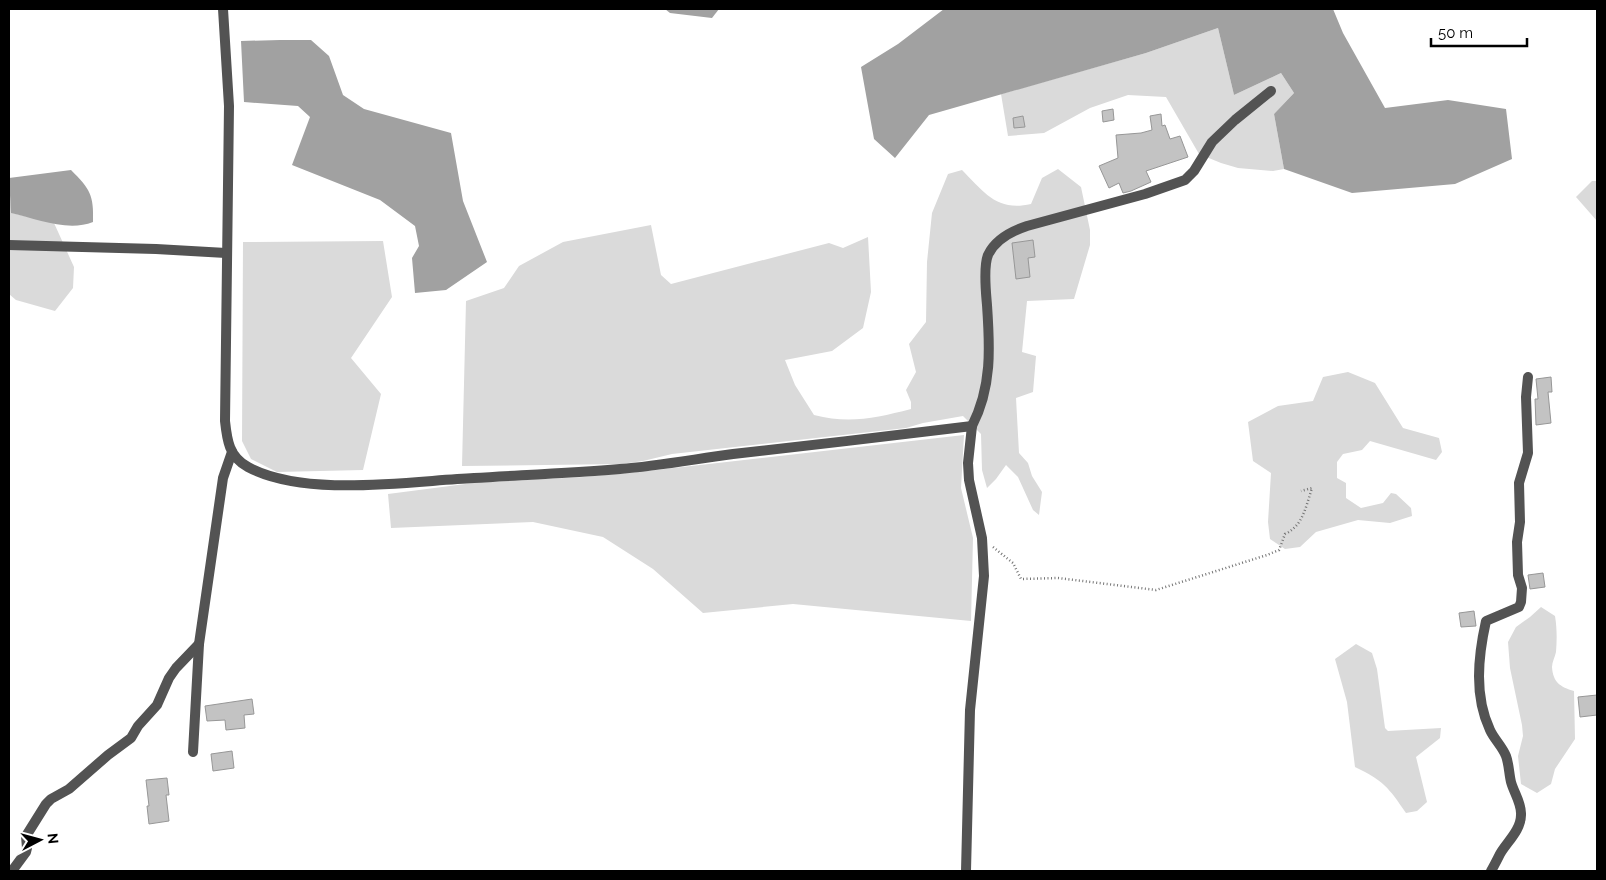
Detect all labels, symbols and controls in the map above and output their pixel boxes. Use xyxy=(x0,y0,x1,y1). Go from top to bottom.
scale bar xyxy=(1431,15,1527,47)
text: 50 m xyxy=(1438,24,1473,42)
north arrow xyxy=(15,815,65,865)
text: N xyxy=(44,832,61,845)

